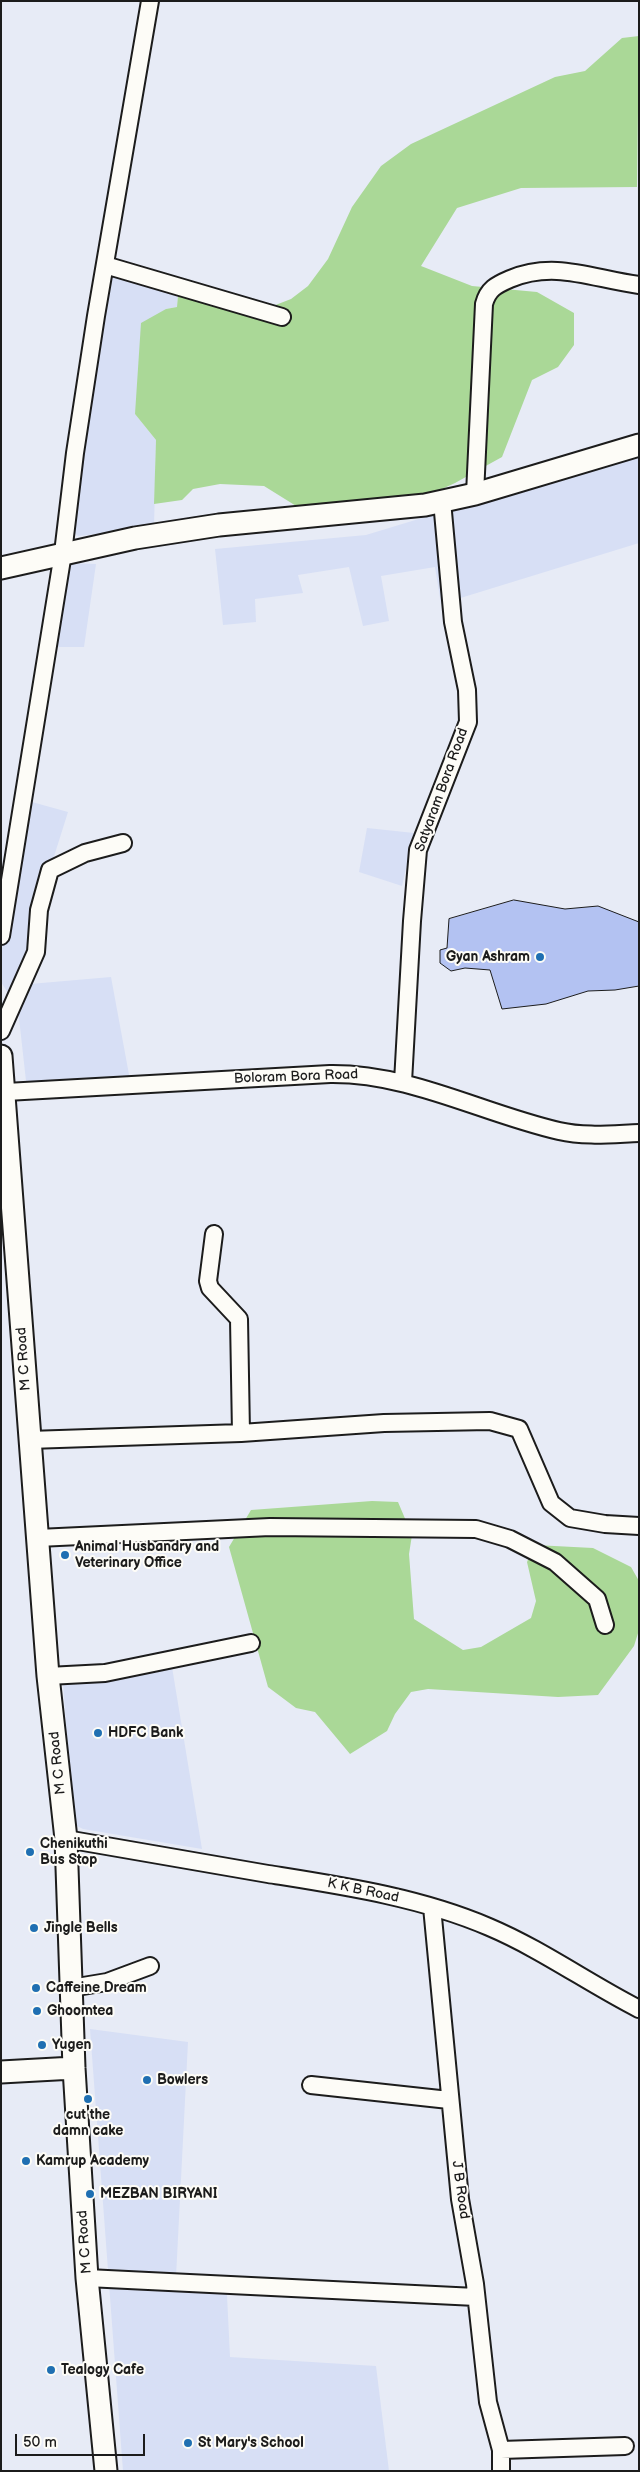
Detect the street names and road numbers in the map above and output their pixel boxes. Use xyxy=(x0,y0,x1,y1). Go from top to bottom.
street label: Satyaram Bora Road xyxy=(412,726,472,854)
street label: Boloram Bora Road xyxy=(234,1066,358,1088)
street label: M C Road xyxy=(13,1327,35,1391)
street label: M C Road xyxy=(46,1731,70,1795)
street label: K K B Road xyxy=(326,1875,400,1907)
street label: J B Road xyxy=(448,2160,472,2220)
street label: M C Road xyxy=(74,2210,96,2274)

